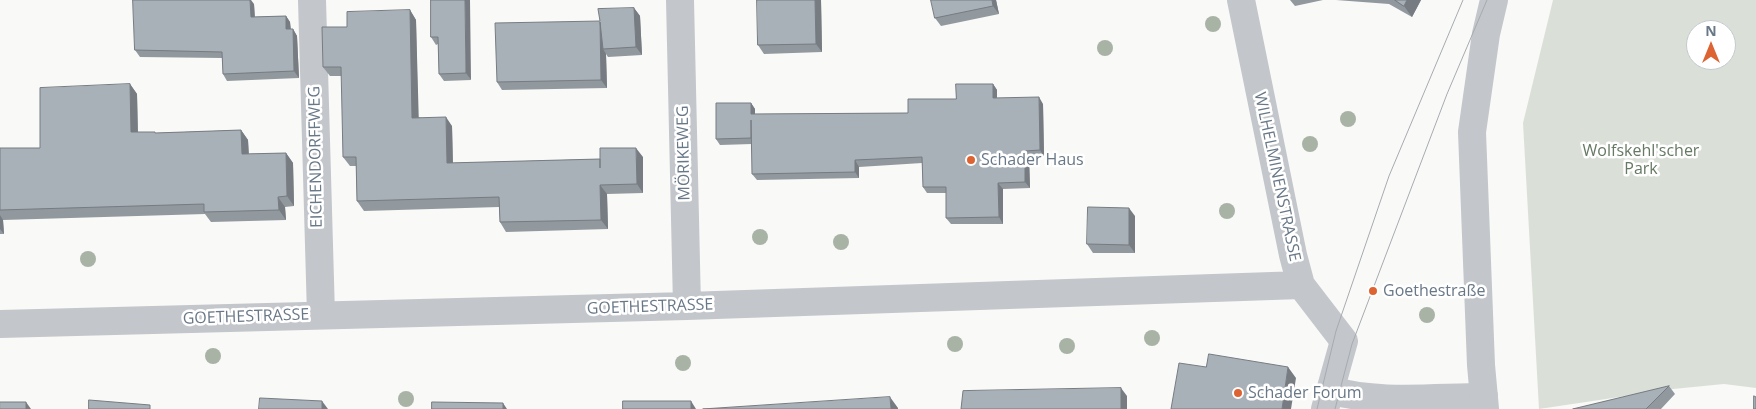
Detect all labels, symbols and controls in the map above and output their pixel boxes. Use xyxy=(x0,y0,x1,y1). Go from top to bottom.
north arrow xyxy=(1686,20,1736,70)
text: N xyxy=(1705,21,1717,40)
street label: EICHENDORFFWEG xyxy=(305,86,327,228)
street label: WILHELMINENSTRASSE xyxy=(1250,91,1304,263)
street label: MÖRIKEWEG xyxy=(674,105,694,201)
park label: Wolfskehl'scher Park xyxy=(1583,141,1699,179)
place label: Schader Haus xyxy=(981,150,1084,170)
marker: Schader Haus xyxy=(965,154,977,166)
place label: Goethestraße xyxy=(1383,281,1485,301)
marker: Goethestraße xyxy=(1367,285,1379,297)
street label: GOETHESTRASSE xyxy=(586,295,714,319)
street label: GOETHESTRASSE xyxy=(182,305,310,329)
place label: Schader Forum xyxy=(1248,383,1362,403)
marker: Schader Forum xyxy=(1232,387,1244,399)

